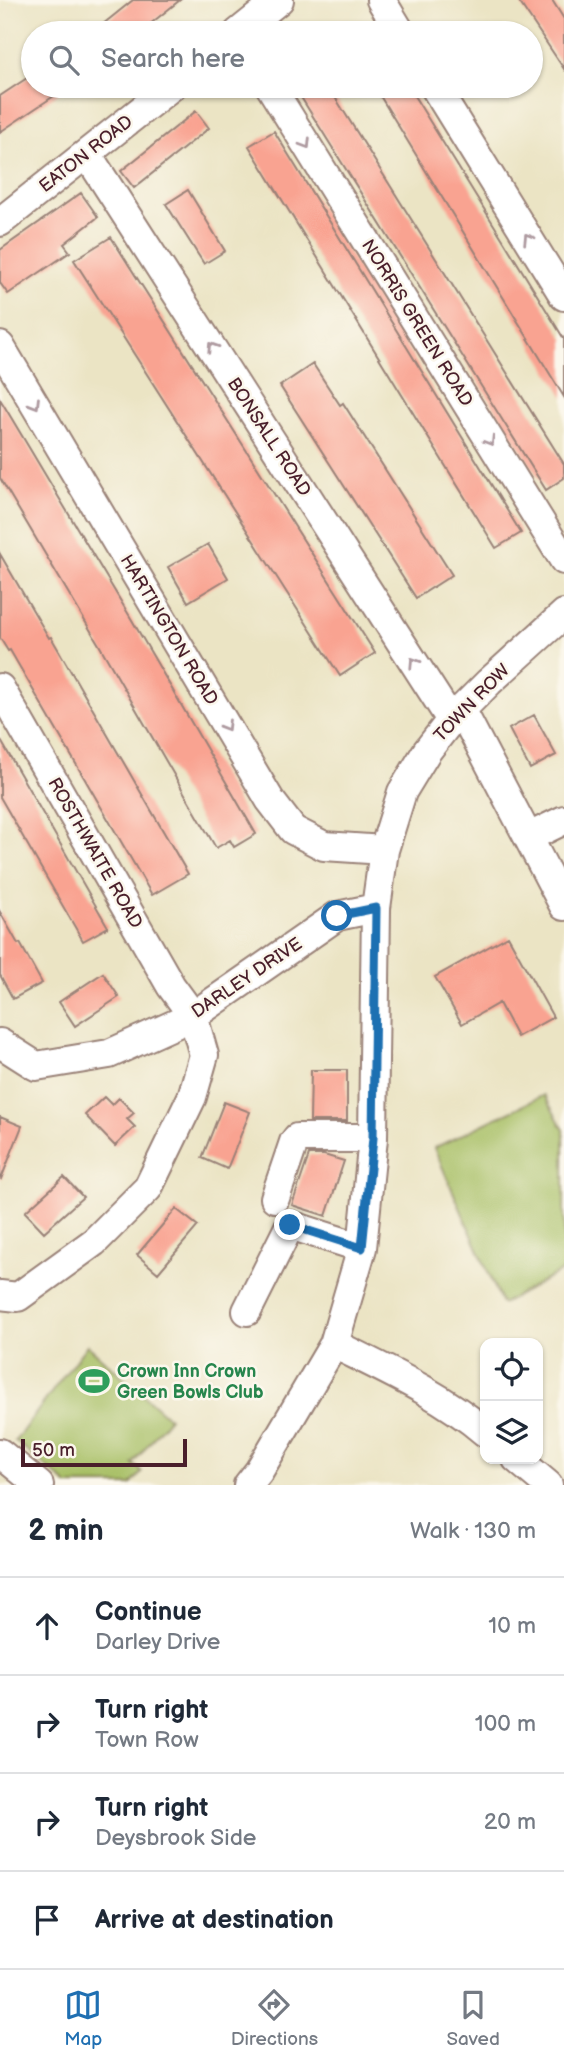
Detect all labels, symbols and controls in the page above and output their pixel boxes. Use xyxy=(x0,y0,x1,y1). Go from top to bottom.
search box xyxy=(21,21,543,98)
icon: search xyxy=(45,41,83,79)
text: Search here xyxy=(101,44,245,75)
street label: EATON ROAD xyxy=(35,111,137,197)
one-way arrow xyxy=(297,136,310,149)
one-way arrow xyxy=(524,233,537,246)
street label: NORRIS GREEN ROAD xyxy=(357,236,477,410)
one-way arrow xyxy=(207,342,220,355)
street label: BONSALL ROAD xyxy=(223,374,315,500)
one-way arrow xyxy=(27,397,40,410)
one-way arrow xyxy=(482,433,495,446)
street label: HARTINGTON ROAD xyxy=(116,551,222,709)
one-way arrow xyxy=(410,657,423,670)
street label: TOWN ROW xyxy=(430,659,515,746)
one-way arrow xyxy=(218,719,231,732)
street label: ROSTHWAITE ROAD xyxy=(43,774,147,932)
route start xyxy=(321,900,352,931)
street label: DARLEY DRIVE xyxy=(188,933,306,1023)
route end xyxy=(274,1209,305,1240)
map controls xyxy=(480,1338,543,1464)
button: locate xyxy=(480,1338,543,1401)
place label: Crown Inn Crown Green Bowls Club xyxy=(117,1361,264,1403)
sports icon: Crown Inn Crown Green Bowls Club xyxy=(77,1364,111,1398)
button: layers xyxy=(480,1401,543,1464)
scale bar xyxy=(21,1436,187,1468)
text: 50 m xyxy=(32,1439,75,1462)
text: 2 min xyxy=(28,1513,104,1549)
text: Walk · 130 m xyxy=(410,1517,536,1545)
text: Continue xyxy=(95,1597,202,1628)
icon: ahead xyxy=(28,1607,66,1645)
text: 10 m xyxy=(488,1612,536,1640)
text: Darley Drive xyxy=(95,1628,220,1656)
text: Turn right xyxy=(95,1695,208,1726)
icon: right xyxy=(28,1705,66,1743)
text: 100 m xyxy=(475,1710,536,1738)
text: Town Row xyxy=(95,1726,199,1754)
text: Turn right xyxy=(95,1793,208,1824)
icon: right xyxy=(28,1803,66,1841)
text: 20 m xyxy=(484,1808,536,1836)
text: Deysbrook Side xyxy=(95,1824,256,1852)
icon: arrive xyxy=(28,1901,66,1939)
text: Arrive at destination xyxy=(95,1905,334,1936)
tab: Map xyxy=(64,1986,102,2051)
tab: Directions xyxy=(231,1986,318,2051)
tab: Saved xyxy=(446,1986,500,2051)

